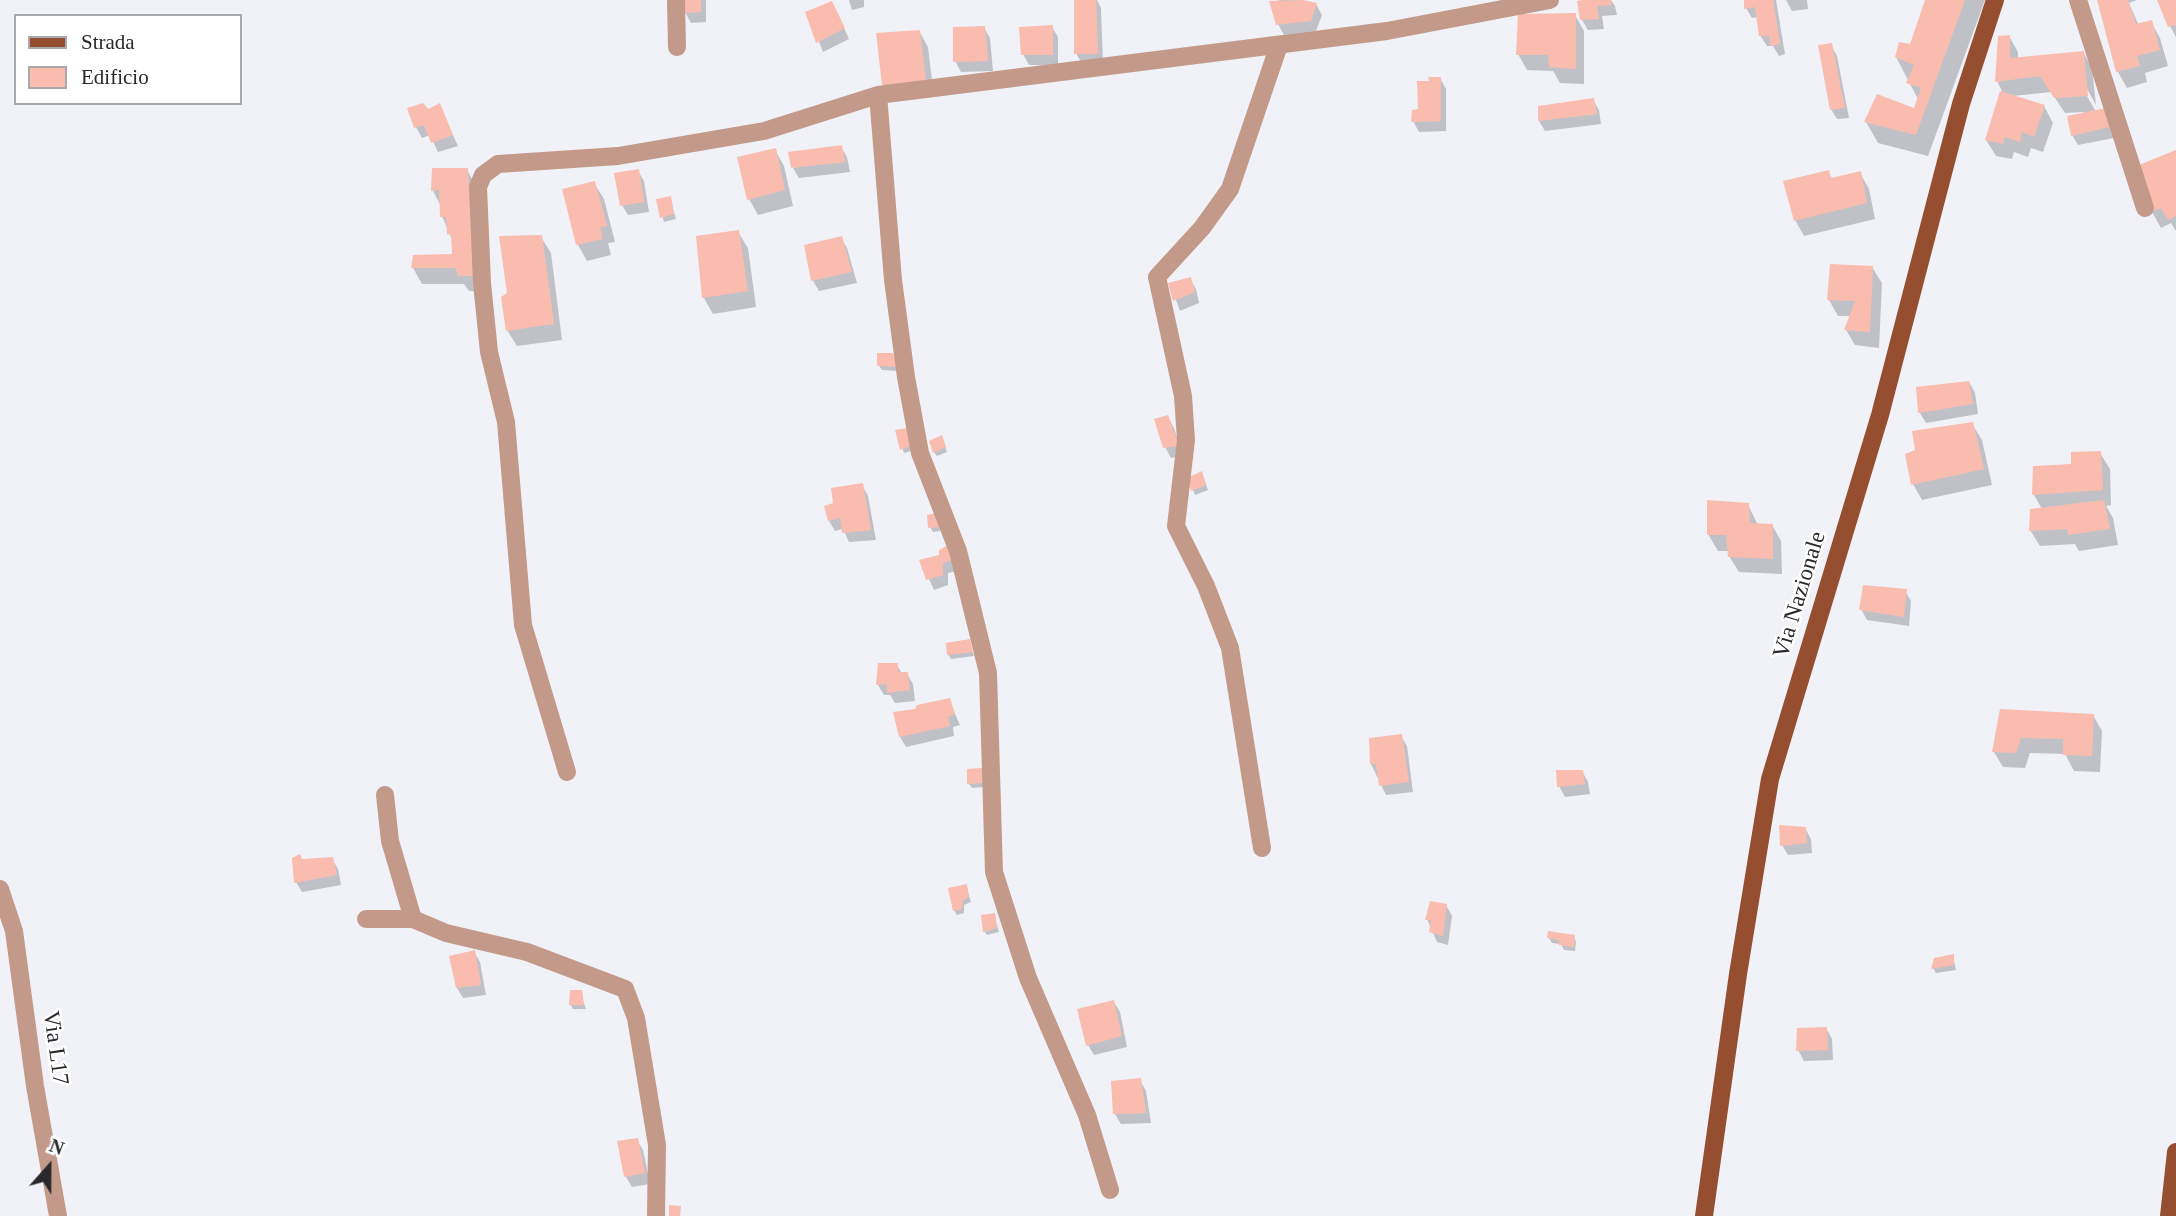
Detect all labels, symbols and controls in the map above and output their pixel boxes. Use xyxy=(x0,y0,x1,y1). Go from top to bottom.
legend xyxy=(14,14,242,105)
text: Strada xyxy=(81,30,135,54)
text: Edificio xyxy=(81,65,149,89)
street label: Via Nazionale xyxy=(1768,528,1832,662)
street label: Via L17 xyxy=(36,1009,74,1087)
north arrow xyxy=(14,1132,84,1202)
text: N xyxy=(47,1135,67,1159)

